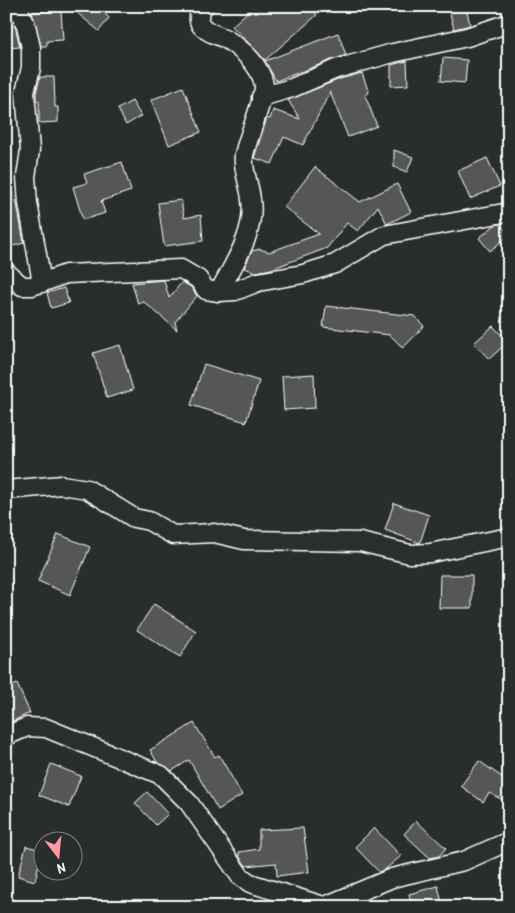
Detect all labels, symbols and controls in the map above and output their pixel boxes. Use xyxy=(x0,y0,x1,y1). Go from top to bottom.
north arrow xyxy=(32,830,82,880)
text: N xyxy=(55,859,68,879)

